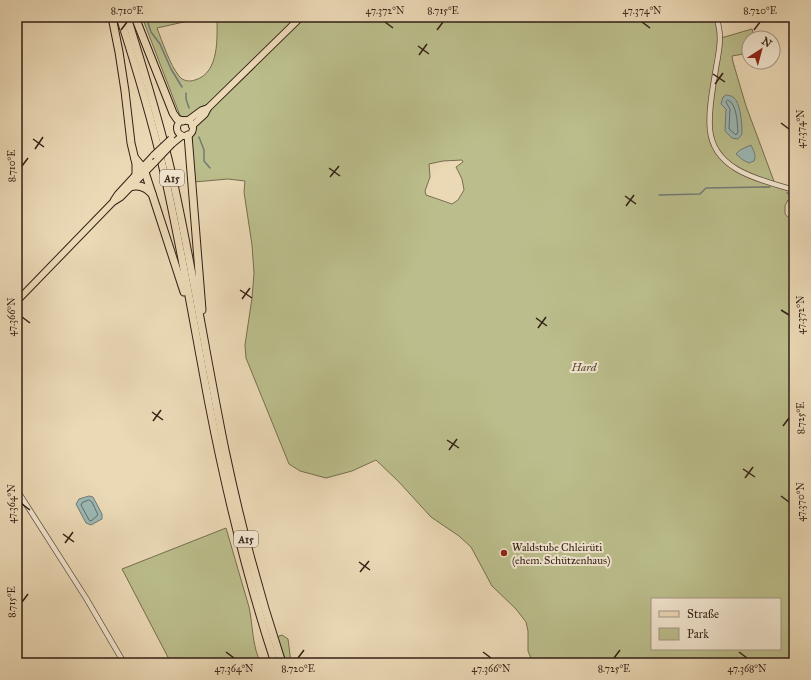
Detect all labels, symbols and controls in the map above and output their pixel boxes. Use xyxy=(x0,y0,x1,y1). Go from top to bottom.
text: 8.710°E xyxy=(111,5,143,17)
text: 47.372°N xyxy=(366,5,405,17)
text: 8.715°E xyxy=(427,5,459,17)
text: 47.374°N xyxy=(622,5,662,17)
text: 8.720°E xyxy=(743,5,777,17)
north arrow xyxy=(741,30,781,70)
text: N xyxy=(759,34,775,51)
text: 47.374°N xyxy=(795,109,807,149)
text: 8.710°E xyxy=(6,150,18,182)
road number: A15 xyxy=(160,170,184,186)
text: 47.372°N xyxy=(795,295,807,334)
text: 47.366°N xyxy=(6,297,18,336)
park label: Hard xyxy=(571,361,598,374)
text: 8.725°E xyxy=(795,402,807,434)
text: 47.370°N xyxy=(795,482,807,522)
text: 47.364°N xyxy=(6,484,18,524)
road number: A15 xyxy=(234,531,258,547)
place label: Waldstube Chleirüti (ehem. Schützenhaus) xyxy=(512,541,610,567)
marker: Waldstube Chleirüti (ehem. Schützenhaus) xyxy=(499,548,509,558)
text: 8.715°E xyxy=(6,586,18,618)
legend xyxy=(651,598,781,650)
text: Straße xyxy=(687,607,719,621)
text: Park xyxy=(687,627,709,641)
text: 47.364°N xyxy=(214,663,254,675)
text: 8.720°E xyxy=(281,663,315,675)
text: 47.366°N xyxy=(472,663,511,675)
text: 8.725°E xyxy=(598,663,630,675)
text: 47.368°N xyxy=(728,663,767,675)

